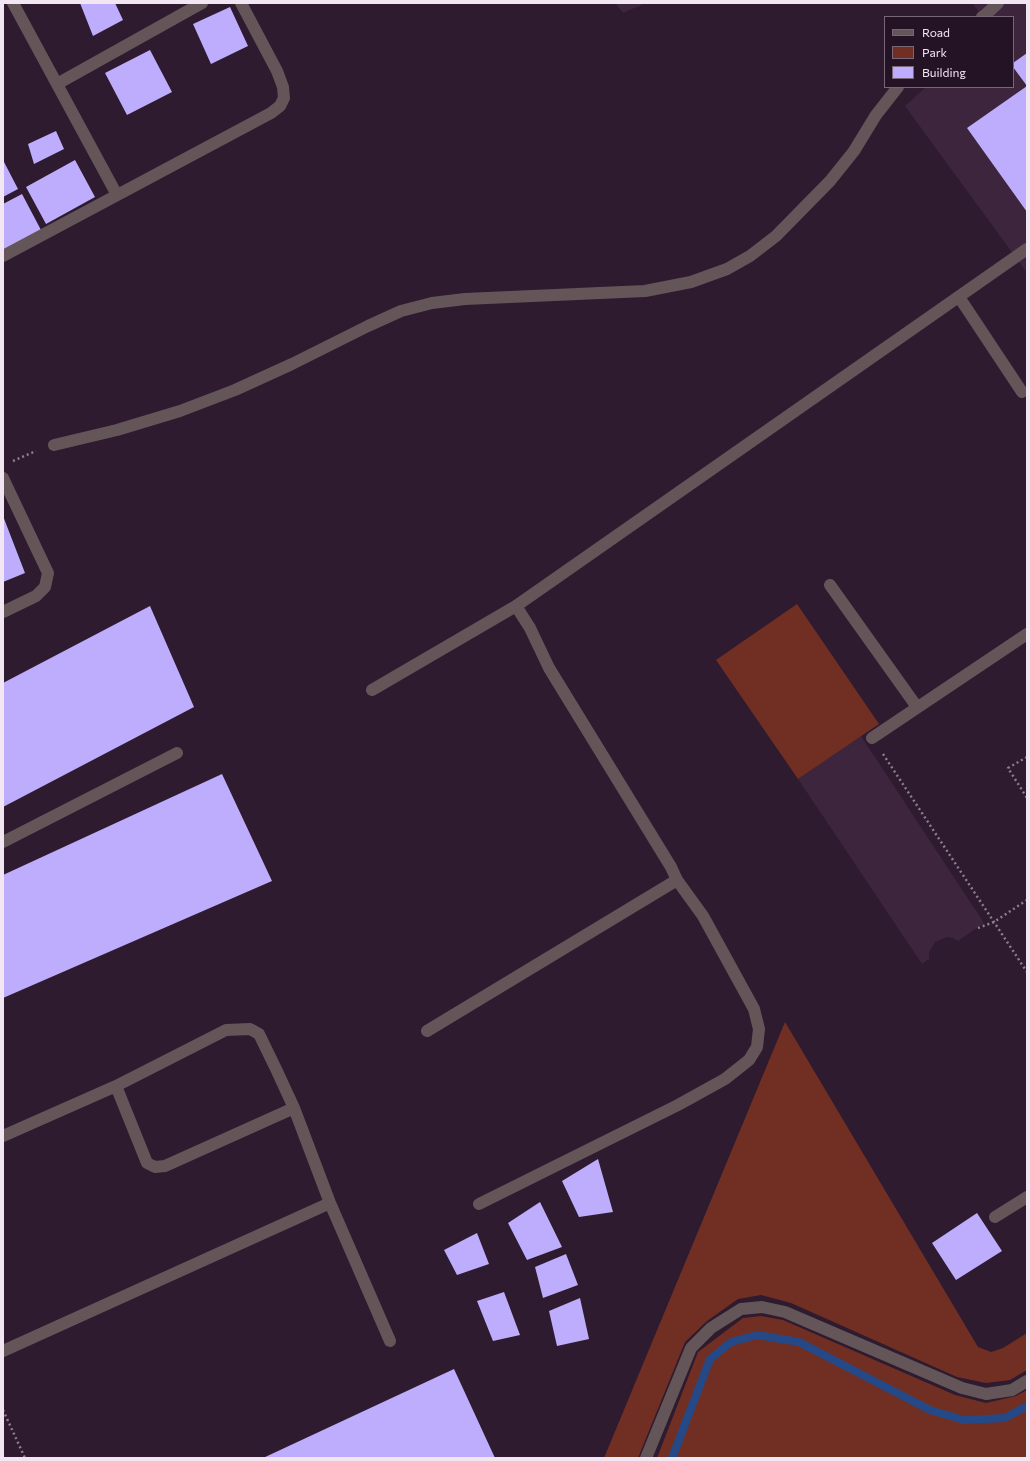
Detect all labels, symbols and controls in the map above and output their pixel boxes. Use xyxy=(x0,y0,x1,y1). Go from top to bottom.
legend xyxy=(884,16,1014,88)
text: Road xyxy=(922,25,950,39)
text: Park xyxy=(922,45,947,59)
text: Building xyxy=(922,65,966,79)

